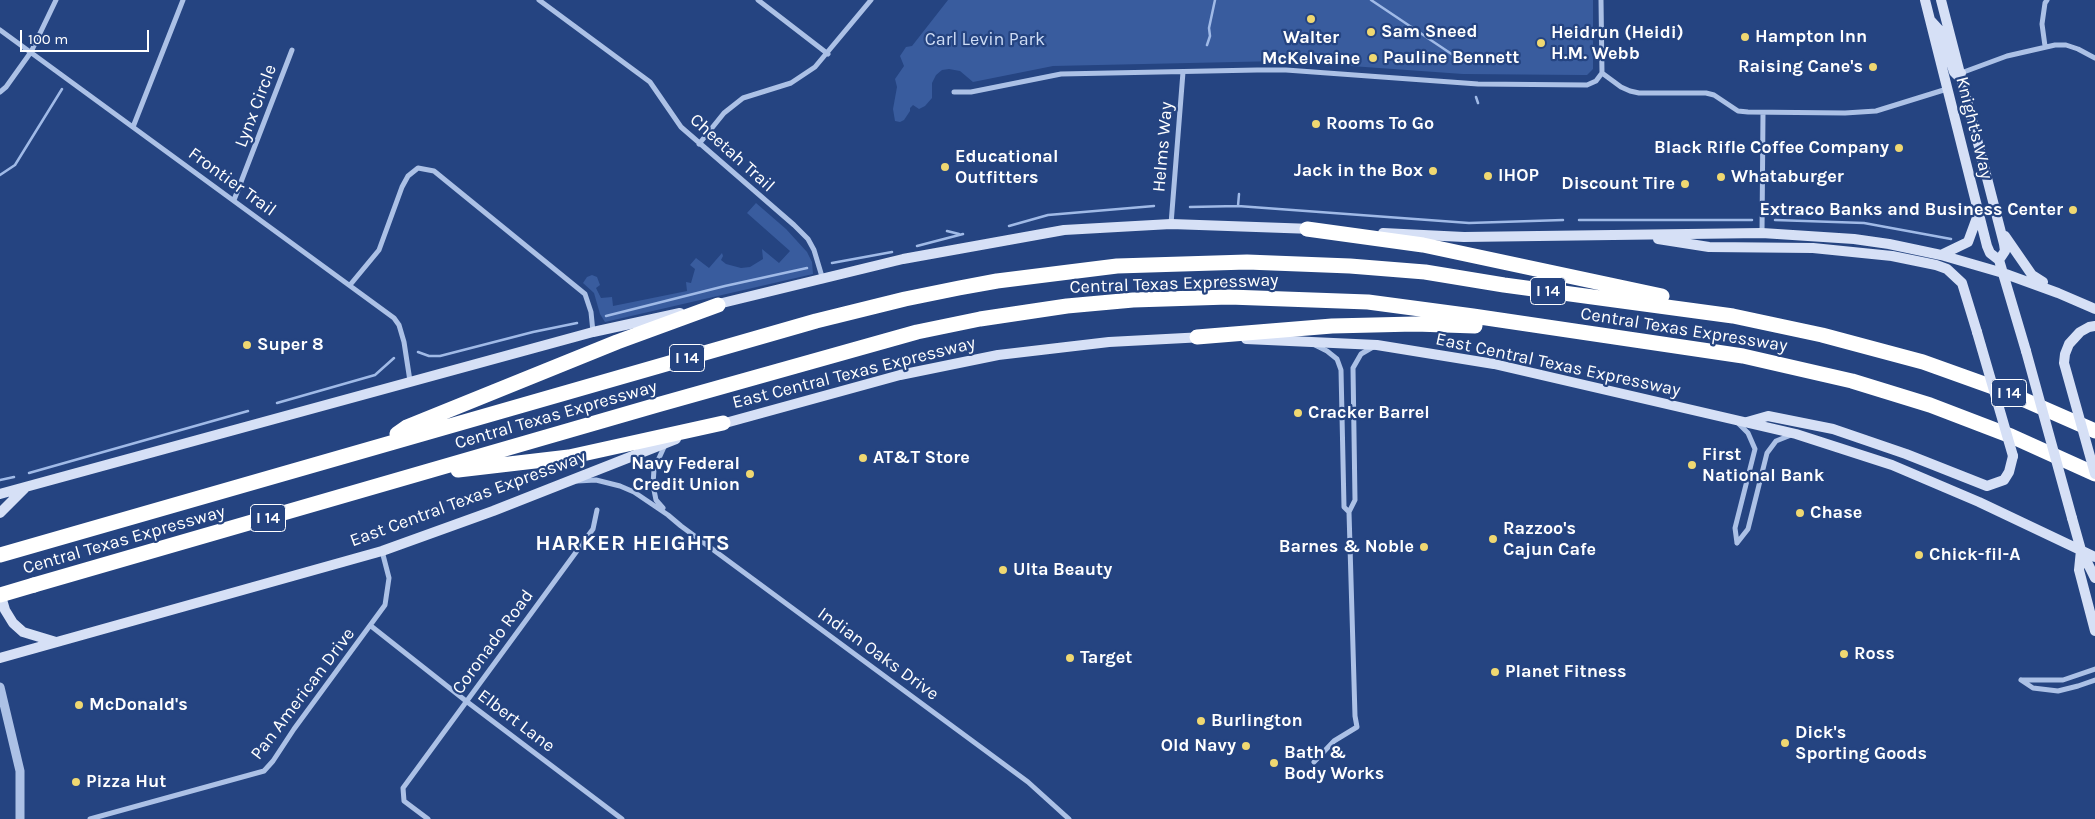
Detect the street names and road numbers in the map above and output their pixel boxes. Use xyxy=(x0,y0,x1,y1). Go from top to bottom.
street label: Lynx Circle xyxy=(230,61,282,151)
street label: Knight's Way xyxy=(1951,74,1997,182)
street label: Helms Way xyxy=(1148,101,1178,193)
street label: Cheetah Trail xyxy=(685,109,779,197)
street label: Frontier Trail xyxy=(184,143,280,221)
street label: Central Texas Expressway xyxy=(1069,270,1279,298)
road number: I 14 xyxy=(1530,278,1566,304)
street label: Central Texas Expressway xyxy=(1579,303,1789,357)
street label: East Central Texas Expressway xyxy=(1434,328,1682,402)
street label: East Central Texas Expressway xyxy=(730,332,978,414)
road number: I 14 xyxy=(670,344,704,372)
street label: Central Texas Expressway xyxy=(452,376,660,454)
road number: I 14 xyxy=(1992,379,2026,406)
street label: East Central Texas Expressway xyxy=(347,446,589,552)
street label: Central Texas Expressway xyxy=(20,501,228,579)
road number: I 14 xyxy=(250,504,286,532)
street label: Coronado Road xyxy=(448,585,538,699)
street label: Indian Oaks Drive xyxy=(813,603,943,705)
street label: Pan American Drive xyxy=(246,624,360,764)
street label: Elbert Lane xyxy=(473,685,559,757)

